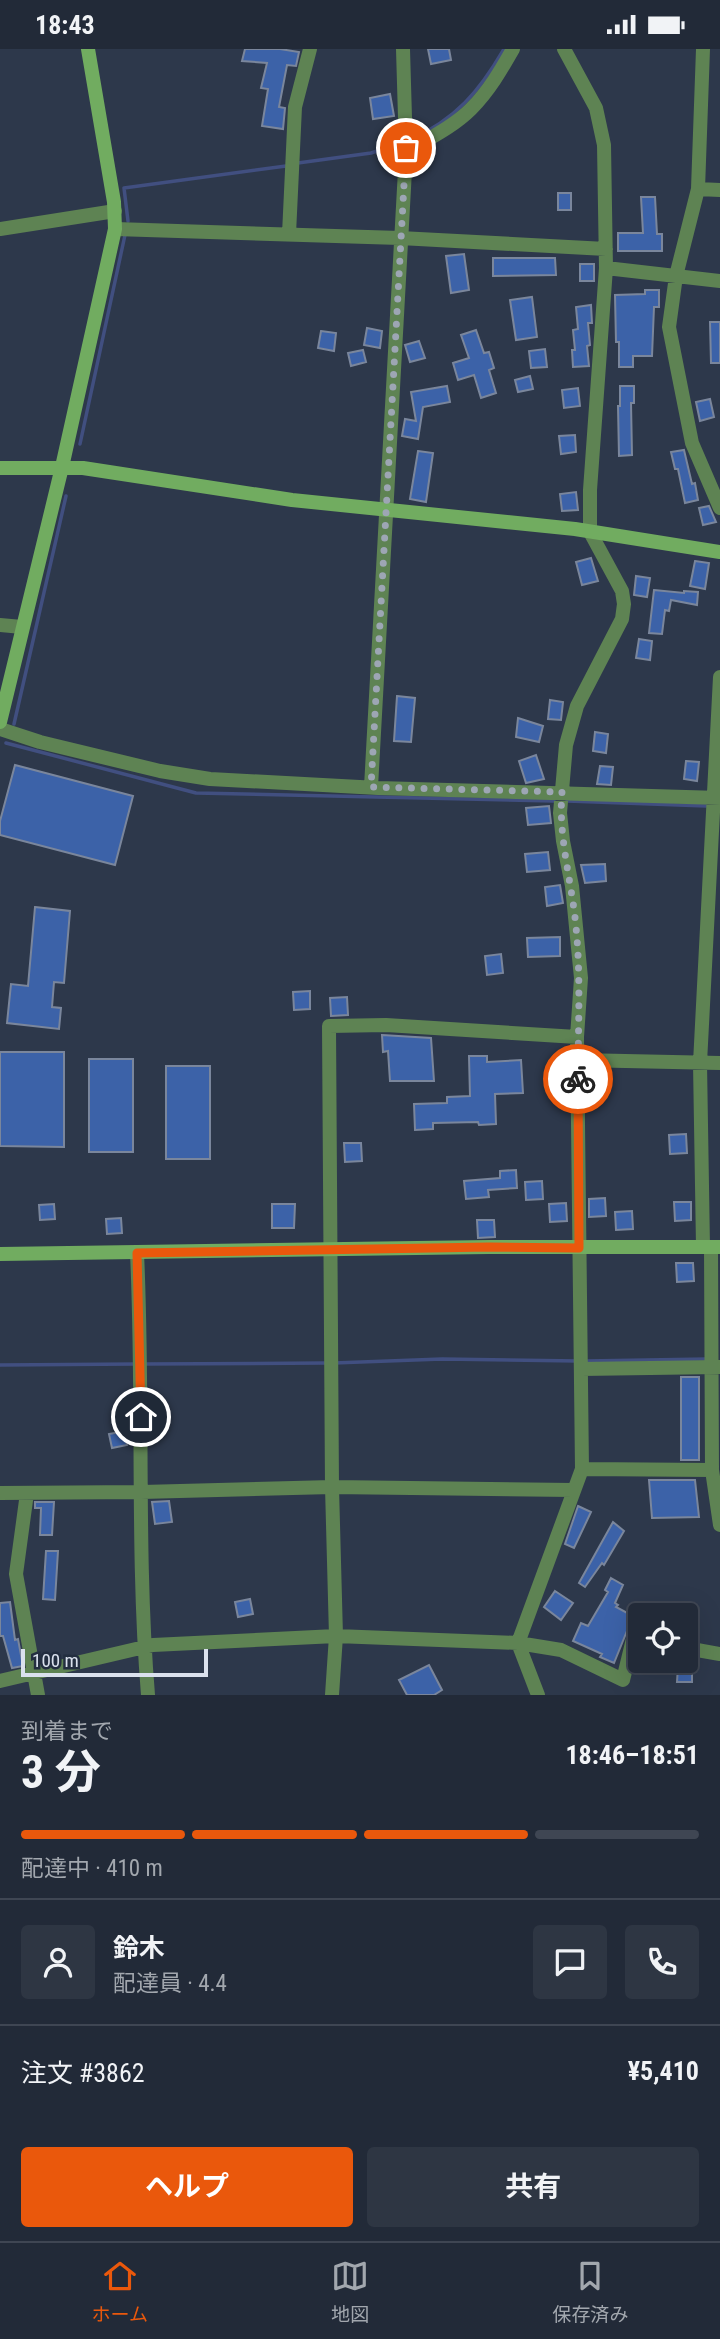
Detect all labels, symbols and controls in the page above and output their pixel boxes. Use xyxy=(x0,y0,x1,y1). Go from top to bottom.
text: 18:43 xyxy=(35,10,95,40)
pin xyxy=(376,118,436,178)
icon: bag xyxy=(387,129,425,167)
courier xyxy=(543,1044,613,1114)
icon: bike xyxy=(559,1060,597,1098)
pin xyxy=(111,1387,171,1447)
icon: home xyxy=(122,1398,160,1436)
map controls xyxy=(628,1603,698,1673)
button: locate xyxy=(628,1603,698,1673)
scale bar xyxy=(21,1646,208,1678)
text: 100 m xyxy=(32,1649,79,1672)
text: 到着まで xyxy=(21,1718,113,1745)
text: 18:46–18:51 xyxy=(565,1740,699,1770)
text: 3 分 xyxy=(21,1745,101,1799)
text: 配達中 · 410 m xyxy=(21,1855,163,1882)
button: person xyxy=(21,1925,95,1999)
button: chat xyxy=(533,1925,607,1999)
button: phone xyxy=(625,1925,699,1999)
text: 鈴木 xyxy=(113,1933,165,1963)
text: 配達員 · 4.4 xyxy=(113,1970,227,1997)
text: ¥5,410 xyxy=(628,2056,699,2086)
text: 注文 #3862 xyxy=(21,2058,145,2088)
button: ヘルプ xyxy=(21,2147,353,2227)
button: 共有 xyxy=(367,2147,699,2227)
tab: ホーム xyxy=(92,2257,148,2326)
tab: 地図 xyxy=(331,2257,369,2326)
tab: 保存済み xyxy=(552,2257,628,2326)

